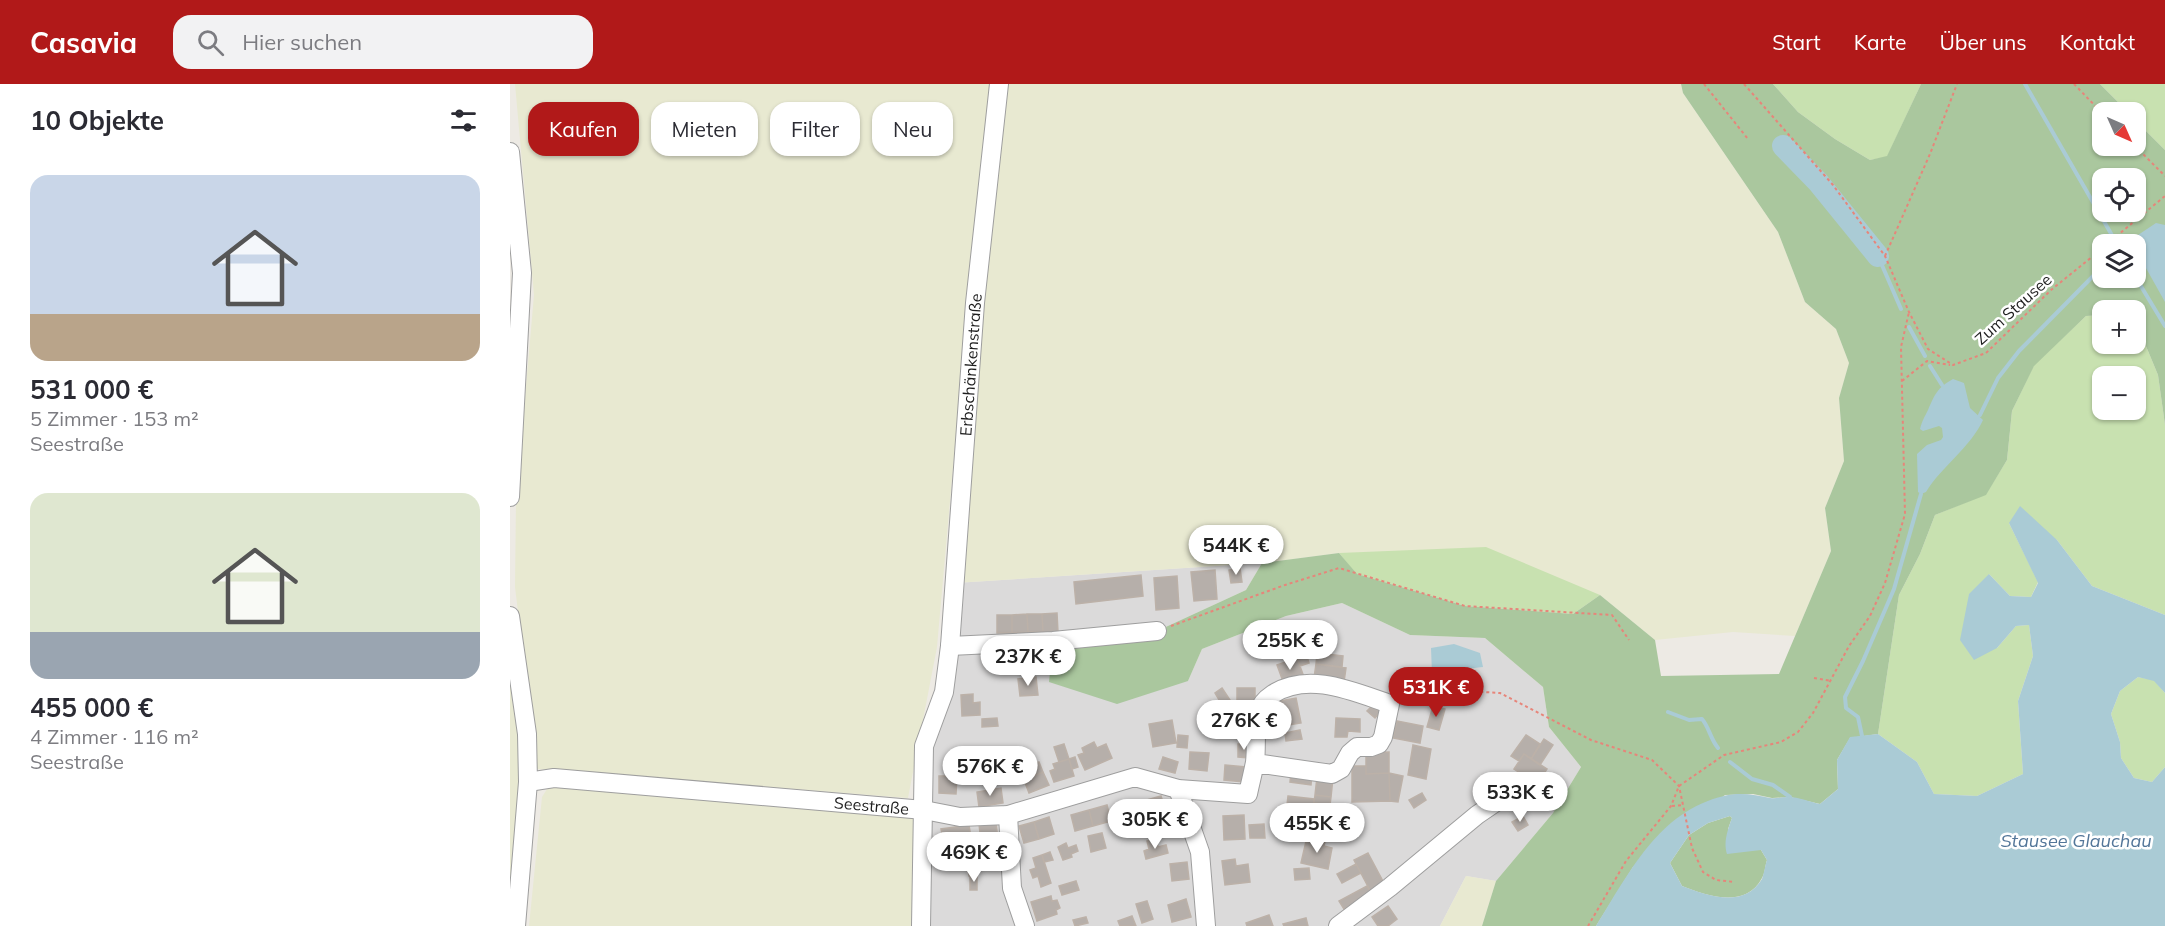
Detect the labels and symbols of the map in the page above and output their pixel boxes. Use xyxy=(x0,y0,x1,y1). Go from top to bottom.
north arrow xyxy=(2092,102,2146,156)
street label: Zum Stausee xyxy=(1970,269,2056,349)
street label: Erbschänkenstraße xyxy=(955,292,986,437)
pin: 544K € xyxy=(1187,525,1285,576)
pin: 255K € xyxy=(1241,620,1339,671)
pin: 237K € xyxy=(979,636,1077,687)
pin: 531K € xyxy=(1387,667,1485,718)
pin: 276K € xyxy=(1195,700,1293,751)
pin: 576K € xyxy=(941,746,1039,797)
pin: 533K € xyxy=(1471,772,1569,823)
street label: Seestraße xyxy=(833,792,910,819)
pin: 305K € xyxy=(1106,799,1204,850)
pin: 455K € xyxy=(1268,803,1366,854)
water label: Stausee Glauchau xyxy=(2000,829,2152,852)
pin: 469K € xyxy=(925,832,1023,883)

